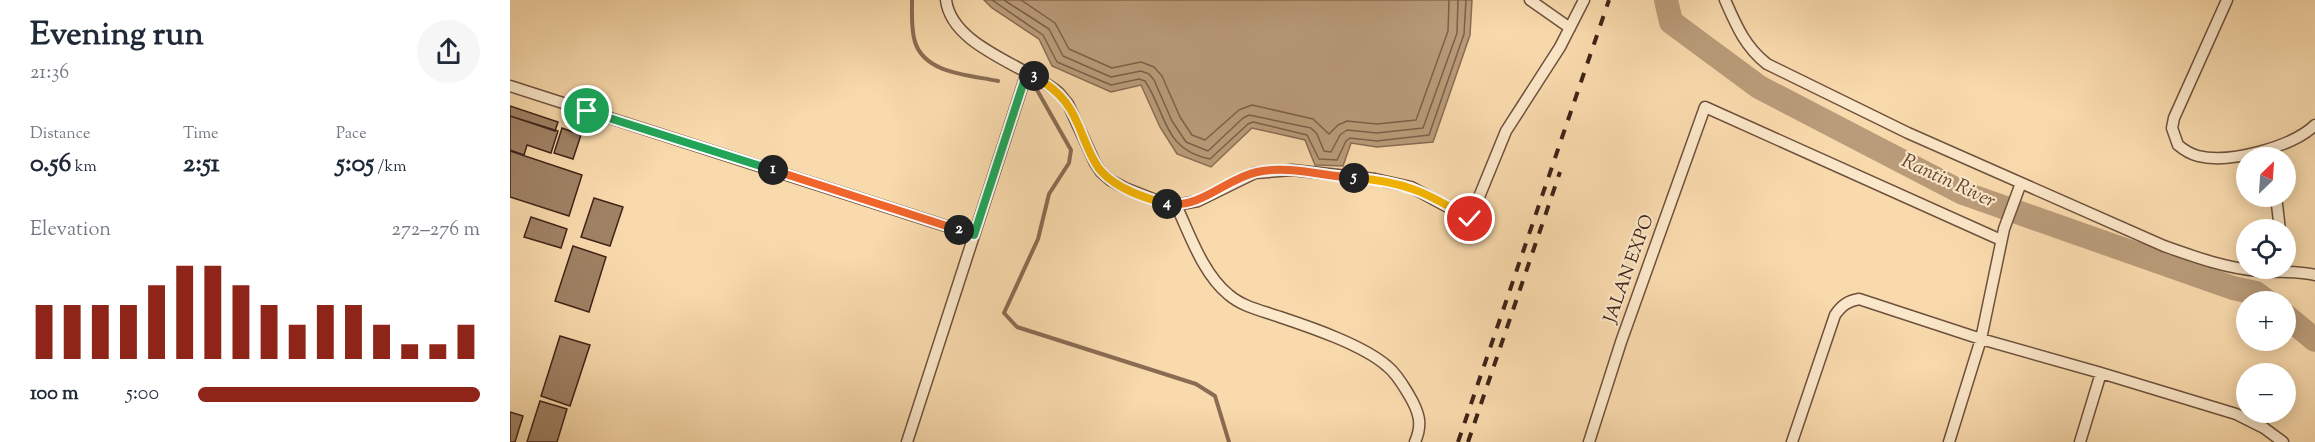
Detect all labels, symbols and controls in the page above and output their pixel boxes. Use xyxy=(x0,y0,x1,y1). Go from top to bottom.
text: Evening run xyxy=(30,12,204,60)
button: share xyxy=(417,20,480,83)
text: 21:36 xyxy=(30,59,69,88)
pin: 3 xyxy=(1019,61,1049,91)
text: 3 xyxy=(1031,64,1037,87)
pin xyxy=(561,85,612,136)
icon: arrive xyxy=(570,94,603,127)
text: Distance xyxy=(30,123,90,146)
text: Time xyxy=(183,123,219,146)
text: Pace xyxy=(336,123,367,146)
text: 0.56 xyxy=(30,146,71,183)
text: 2:51 xyxy=(183,146,220,183)
text: 5:05 xyxy=(336,146,374,183)
north arrow xyxy=(2236,147,2296,207)
map controls xyxy=(2236,147,2296,423)
water label: Rantin River xyxy=(1896,148,2000,216)
pin: 1 xyxy=(758,155,788,185)
text: km xyxy=(71,156,97,179)
text: /km xyxy=(374,156,406,179)
text: 1 xyxy=(770,158,776,181)
pin: 5 xyxy=(1339,163,1369,193)
text: 5 xyxy=(1351,166,1357,189)
pin: 4 xyxy=(1152,189,1182,219)
text: 4 xyxy=(1163,192,1171,215)
pin xyxy=(1444,193,1495,244)
icon: check xyxy=(1453,202,1486,235)
street label: JALAN EXPO xyxy=(1598,211,1662,328)
pin: 2 xyxy=(944,215,974,245)
text: Elevation xyxy=(30,216,111,245)
text: 272–276 m xyxy=(392,216,480,245)
text: 2 xyxy=(955,218,963,241)
button: locate xyxy=(2236,219,2296,279)
button: + xyxy=(2236,291,2296,351)
button: − xyxy=(2236,363,2296,423)
text: 100 m xyxy=(30,380,79,409)
text: 5:00 xyxy=(126,380,159,409)

